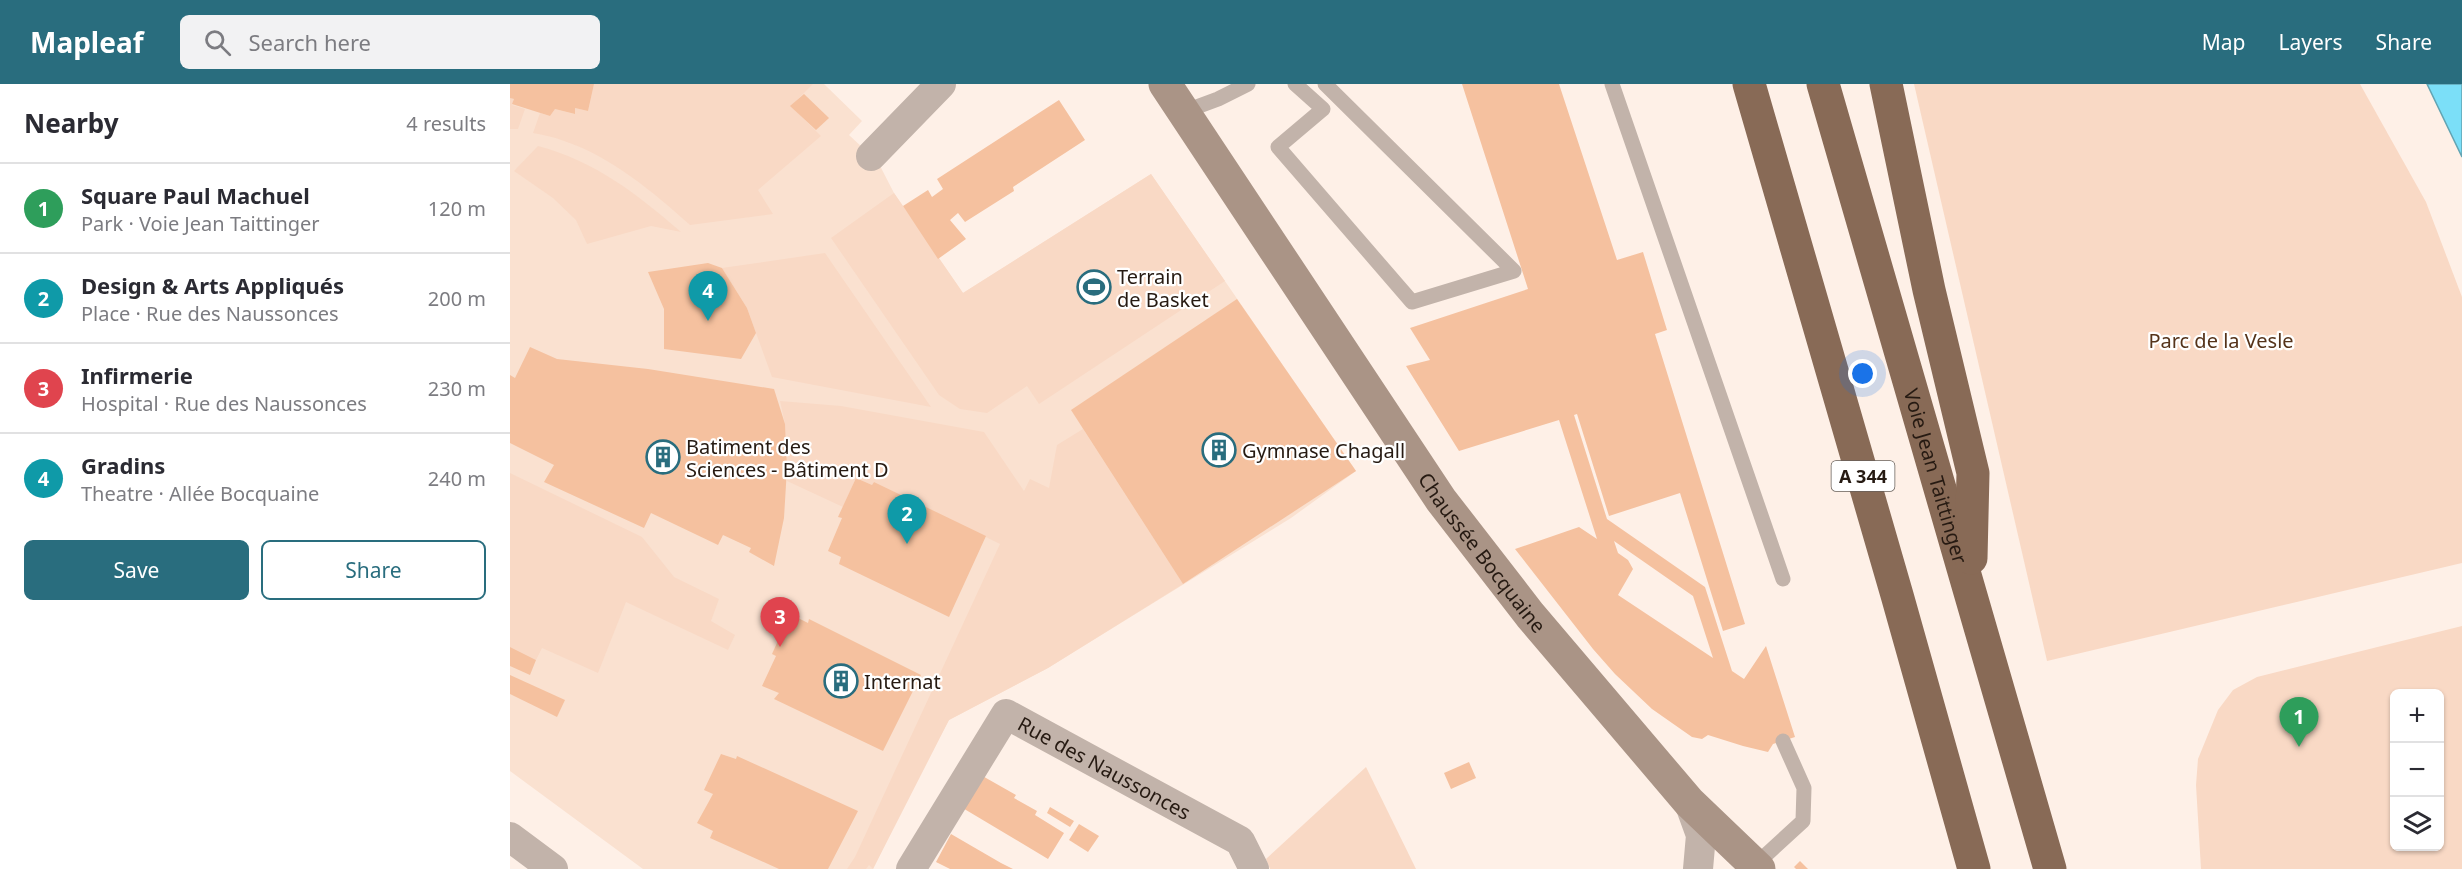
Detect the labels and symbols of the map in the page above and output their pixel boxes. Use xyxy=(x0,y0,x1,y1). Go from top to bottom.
place label: Terrain de Basket xyxy=(1117,263,1209,313)
sports icon: Terrain de Basket xyxy=(1076,269,1112,305)
pin: 4 xyxy=(688,272,728,321)
park label: Parc de la Vesle xyxy=(2148,327,2294,354)
your location xyxy=(1848,359,1877,388)
street label: Voie Jean Taittinger xyxy=(1898,385,1974,567)
building icon: Gymnase Chagall xyxy=(1201,432,1237,468)
place label: Batiment des Sciences - Bâtiment D xyxy=(686,433,889,483)
place label: Gymnase Chagall xyxy=(1242,437,1405,464)
building icon: Batiment des Sciences - Bâtiment D xyxy=(645,439,681,475)
road number: A 344 xyxy=(1832,461,1894,491)
street label: Chaussée Bocquaine xyxy=(1413,467,1553,638)
pin: 2 xyxy=(888,494,926,544)
pin: 3 xyxy=(760,598,800,647)
building icon: Internat xyxy=(823,663,859,699)
place label: Internat xyxy=(864,668,941,695)
pin: 1 xyxy=(2280,698,2318,747)
street label: Rue des Naussonces xyxy=(1014,710,1196,825)

